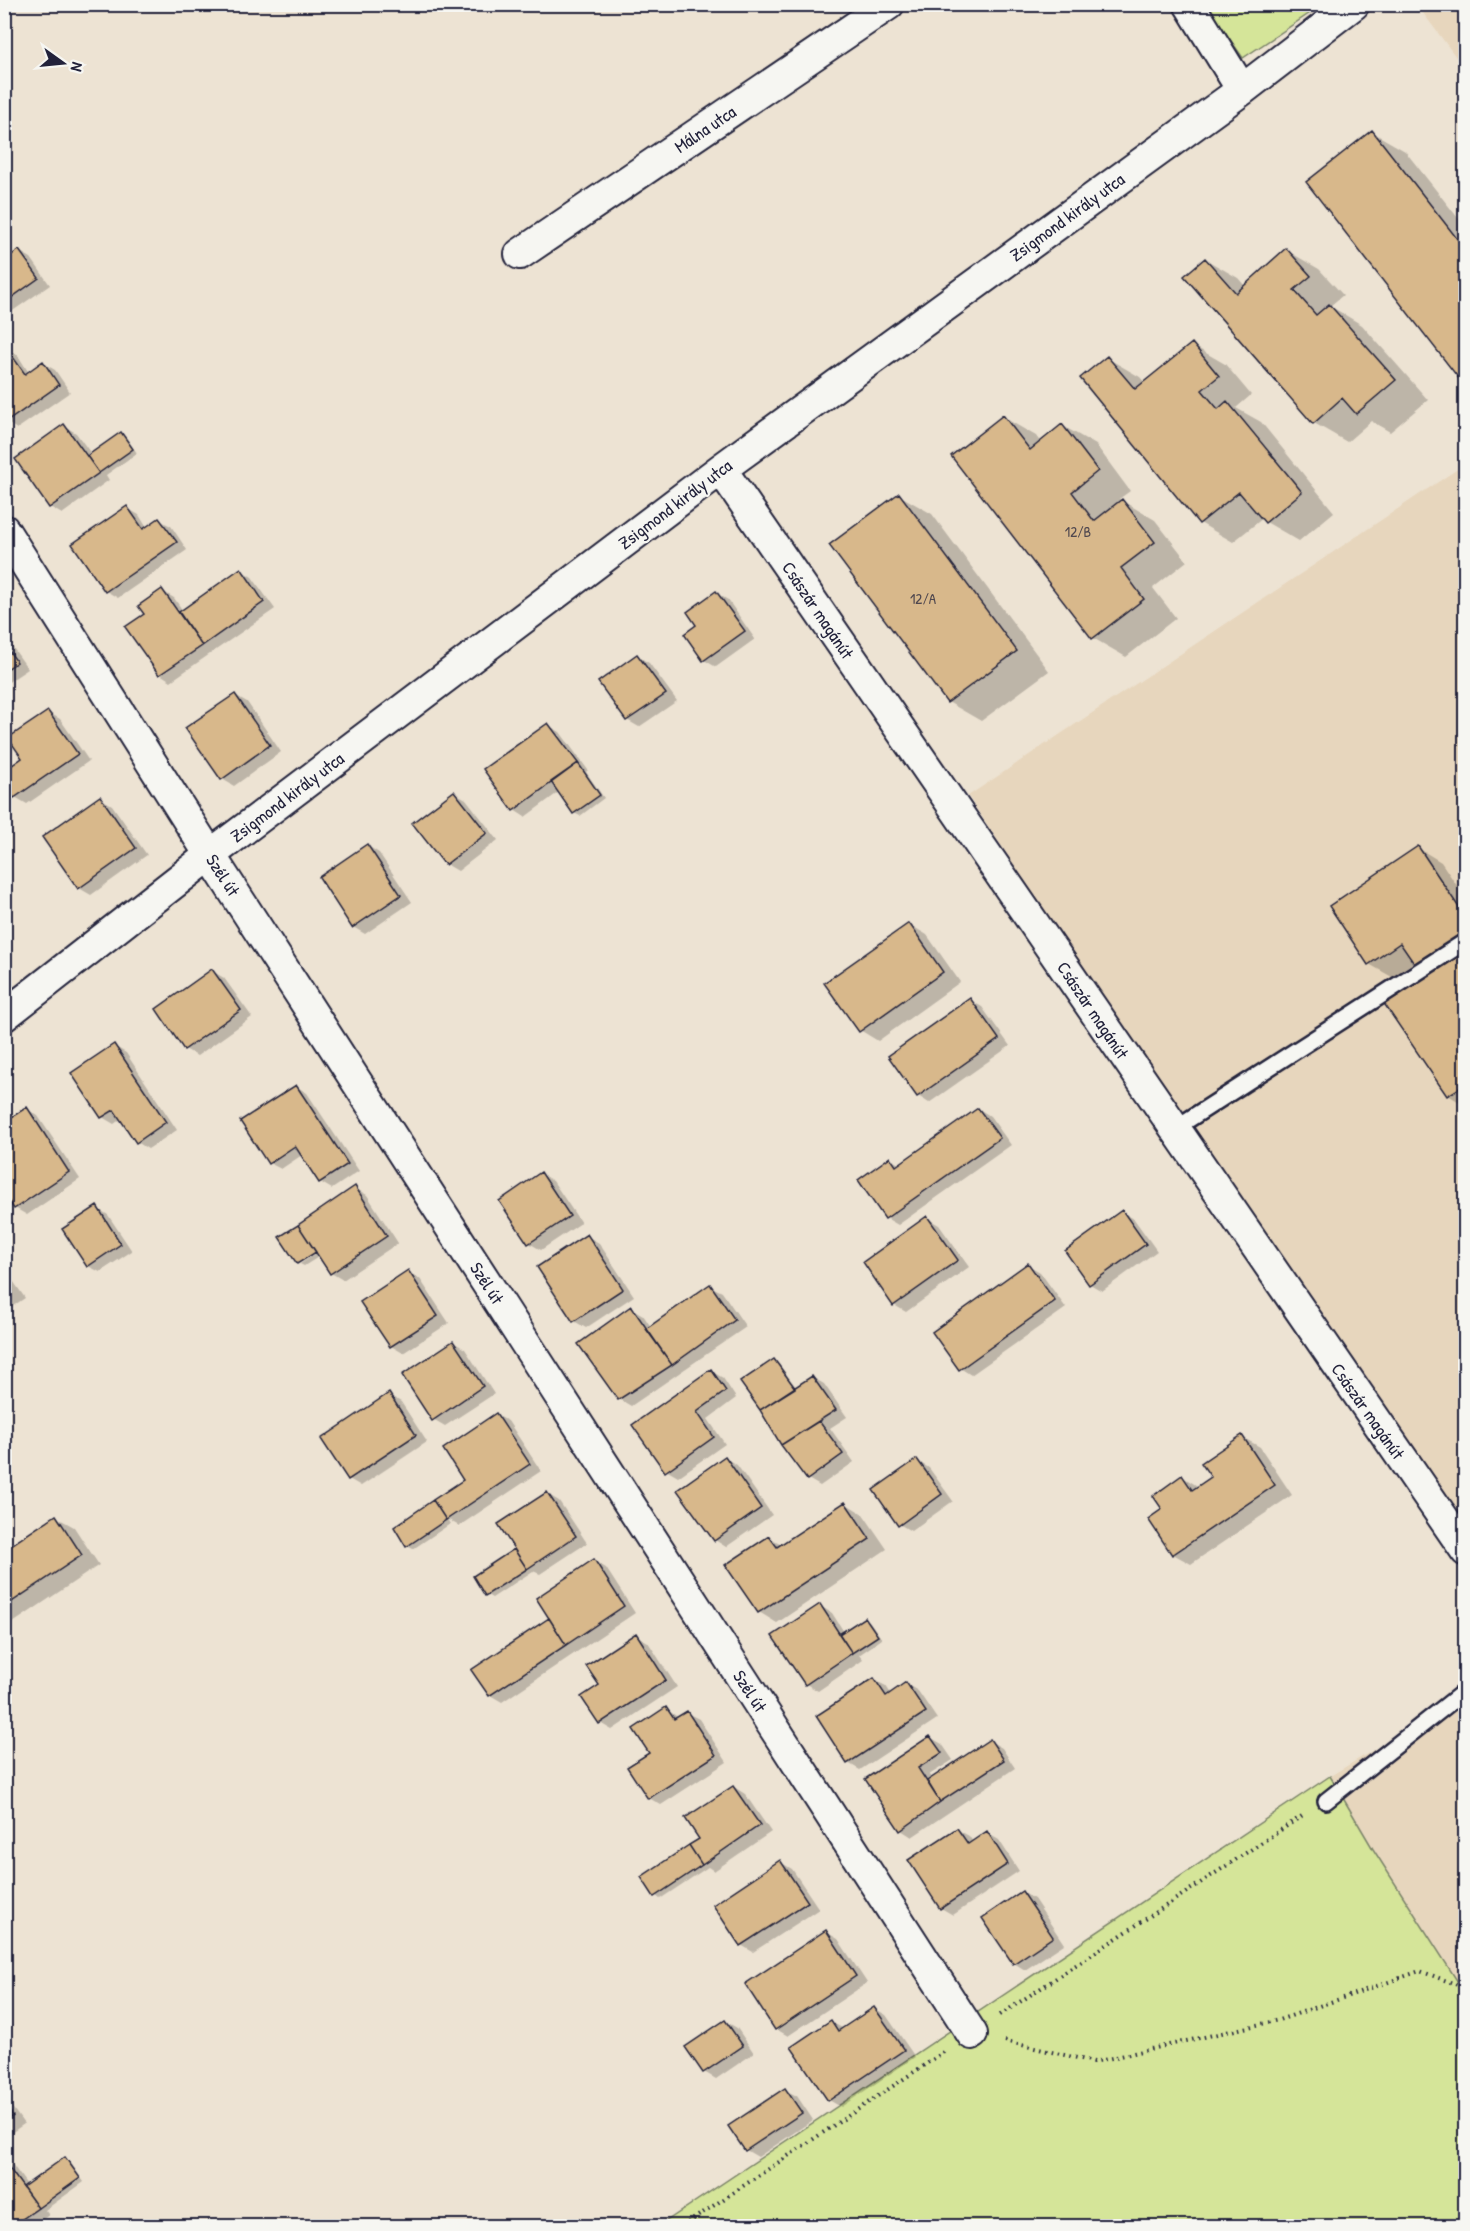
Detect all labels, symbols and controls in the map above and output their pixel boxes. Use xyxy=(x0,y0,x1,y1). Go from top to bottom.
north arrow xyxy=(33,33,93,93)
text: N xyxy=(66,60,89,74)
street label: Málna utca xyxy=(669,99,741,159)
street label: Zsigmond király utca xyxy=(1004,167,1130,267)
street label: Zsigmond király utca xyxy=(613,453,737,555)
house number: 12/B xyxy=(1065,521,1091,542)
street label: Császár magánút xyxy=(776,556,860,664)
house number: 12/A xyxy=(910,588,937,609)
street label: Zsigmond király utca xyxy=(225,746,349,848)
street label: Szél út xyxy=(200,849,246,902)
street label: Császár magánút xyxy=(1051,956,1135,1064)
street label: Szél út xyxy=(464,1257,510,1310)
street label: Császár magánút xyxy=(1325,1358,1411,1465)
street label: Szél út xyxy=(727,1665,773,1718)

